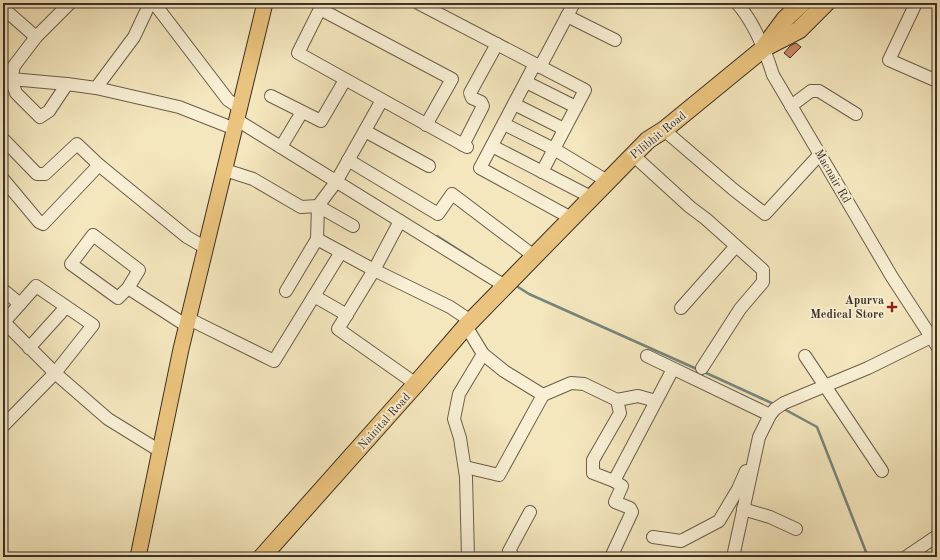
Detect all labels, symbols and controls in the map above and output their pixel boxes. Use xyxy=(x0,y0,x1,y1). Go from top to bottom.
street label: Pilibhit Road xyxy=(628,110,689,162)
street label: Macnair Rd xyxy=(812,148,852,205)
place label: Apurva Medical Store xyxy=(810,295,884,321)
marker: Apurva Medical Store xyxy=(887,302,897,312)
street label: Nainital Road xyxy=(356,391,413,452)

